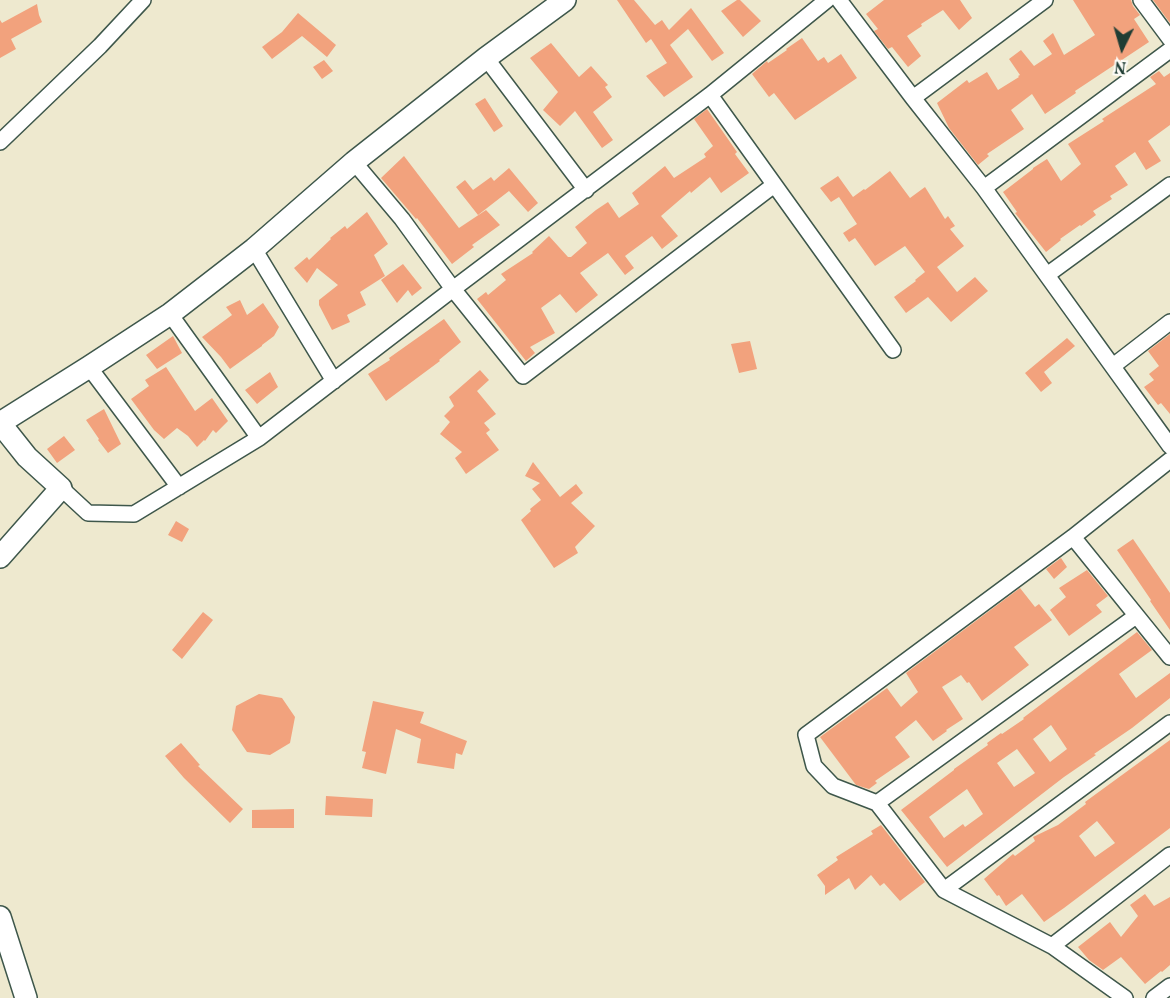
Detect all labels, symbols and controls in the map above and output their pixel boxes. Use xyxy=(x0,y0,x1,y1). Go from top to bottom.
north arrow xyxy=(1092,18,1152,78)
text: N xyxy=(1114,54,1127,77)

